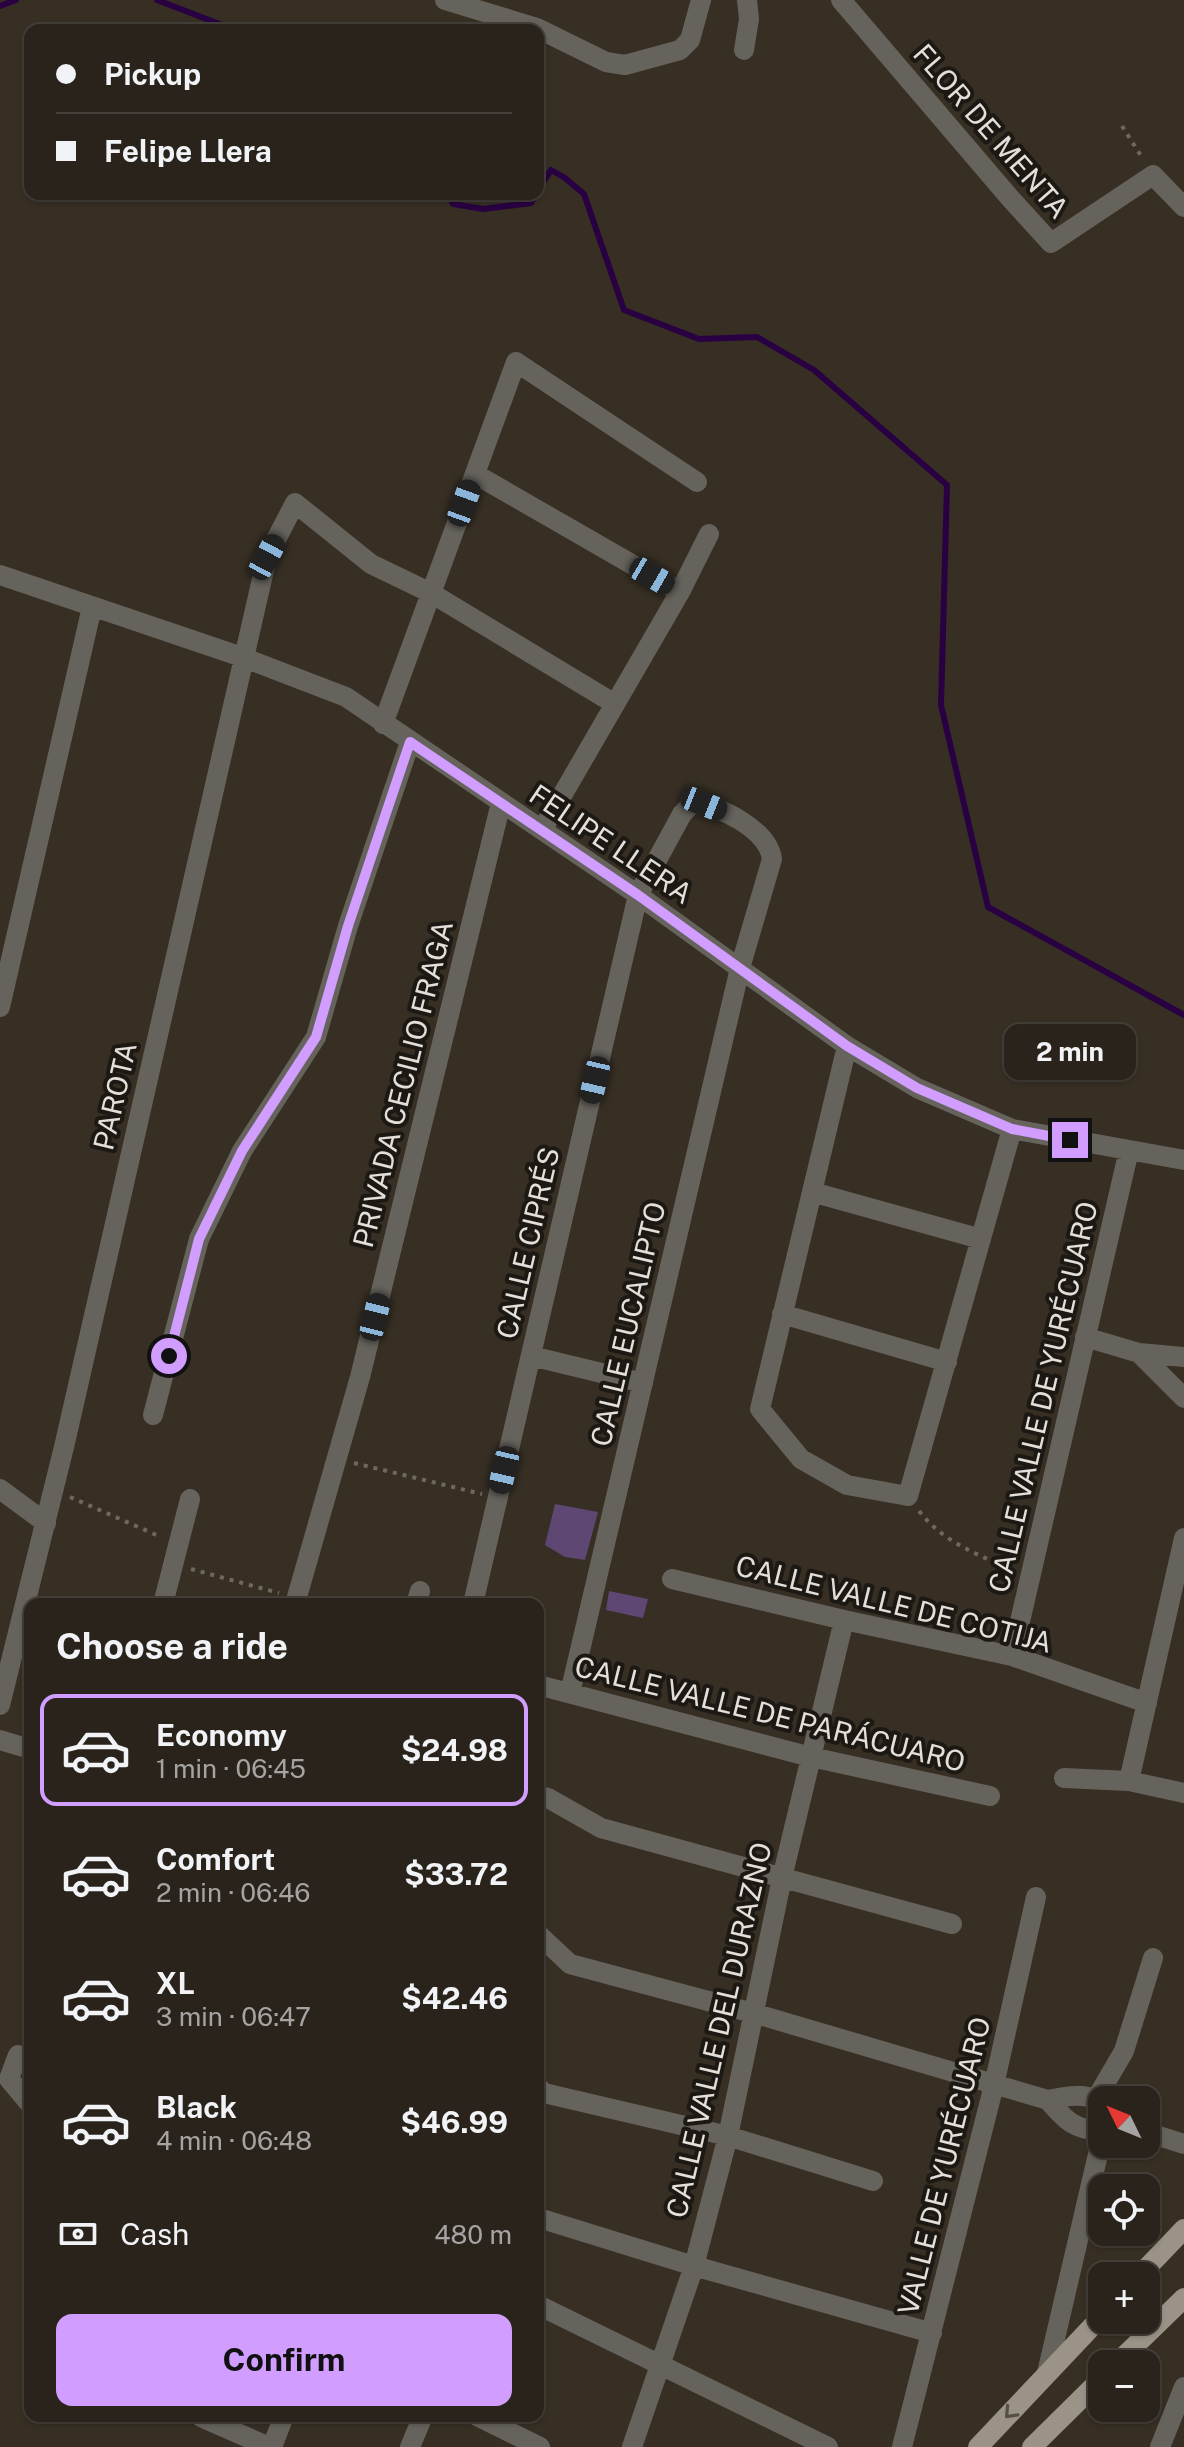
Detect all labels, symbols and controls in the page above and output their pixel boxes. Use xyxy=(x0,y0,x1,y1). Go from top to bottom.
street label: FLOR DE MENTA xyxy=(907,37,1076,224)
text: Pickup xyxy=(104,56,201,92)
text: Felipe Llera xyxy=(104,133,272,169)
car xyxy=(445,476,483,530)
car xyxy=(245,530,289,584)
car xyxy=(625,554,679,598)
street label: FELIPE LLERA xyxy=(524,777,699,910)
car xyxy=(677,784,731,824)
street label: PRIVADA CECILIO FRAGA xyxy=(346,917,459,1251)
callout: 2 min xyxy=(1004,1024,1136,1080)
text: 2 min xyxy=(1036,1036,1104,1067)
street label: PAROTA xyxy=(86,1039,143,1153)
car xyxy=(578,1054,612,1106)
route end xyxy=(1052,1122,1088,1158)
street label: CALLE CIPRÉS xyxy=(489,1144,566,1342)
street label: CALLE EUCALIPTO xyxy=(583,1198,672,1449)
street label: CALLE VALLE DE YURÉCUARO xyxy=(981,1198,1104,1596)
car xyxy=(358,1291,392,1343)
route start xyxy=(151,1338,187,1374)
car xyxy=(487,1444,521,1496)
street label: CALLE VALLE DE COTIJA xyxy=(733,1548,1056,1659)
text: Choose a ride xyxy=(56,1625,288,1667)
street label: CALLE VALLE DE PARÁCUARO xyxy=(571,1649,969,1778)
icon: car xyxy=(60,1714,132,1786)
text: Economy xyxy=(156,1717,287,1753)
text: $24.98 xyxy=(401,1732,508,1768)
text: 1 min · 06:45 xyxy=(156,1753,306,1784)
icon: car xyxy=(60,1838,132,1910)
street label: CALLE VALLE DEL DURAZNO xyxy=(659,1839,778,2221)
text: Comfort xyxy=(156,1841,275,1877)
text: $33.72 xyxy=(404,1856,508,1892)
text: 2 min · 06:46 xyxy=(156,1877,311,1908)
icon: car xyxy=(60,1962,132,2034)
text: XL xyxy=(156,1965,195,2001)
text: $42.46 xyxy=(401,1980,508,2016)
text: 3 min · 06:47 xyxy=(156,2001,311,2032)
street label: VALLE DE YURÉCUARO xyxy=(891,2014,996,2318)
icon: car xyxy=(60,2086,132,2158)
north arrow xyxy=(1088,2086,1160,2158)
map controls xyxy=(1088,2086,1160,2422)
text: Black xyxy=(156,2089,237,2125)
text: $46.99 xyxy=(401,2104,508,2140)
text: 4 min · 06:48 xyxy=(156,2125,312,2156)
button: locate xyxy=(1088,2174,1160,2246)
icon: cash xyxy=(56,2212,100,2256)
text: Cash xyxy=(120,2216,189,2252)
text: 480 m xyxy=(434,2219,512,2250)
button: + xyxy=(1088,2262,1160,2334)
button: Confirm xyxy=(56,2314,512,2406)
button: − xyxy=(1088,2350,1160,2422)
one-way arrow xyxy=(1005,2404,1019,2418)

